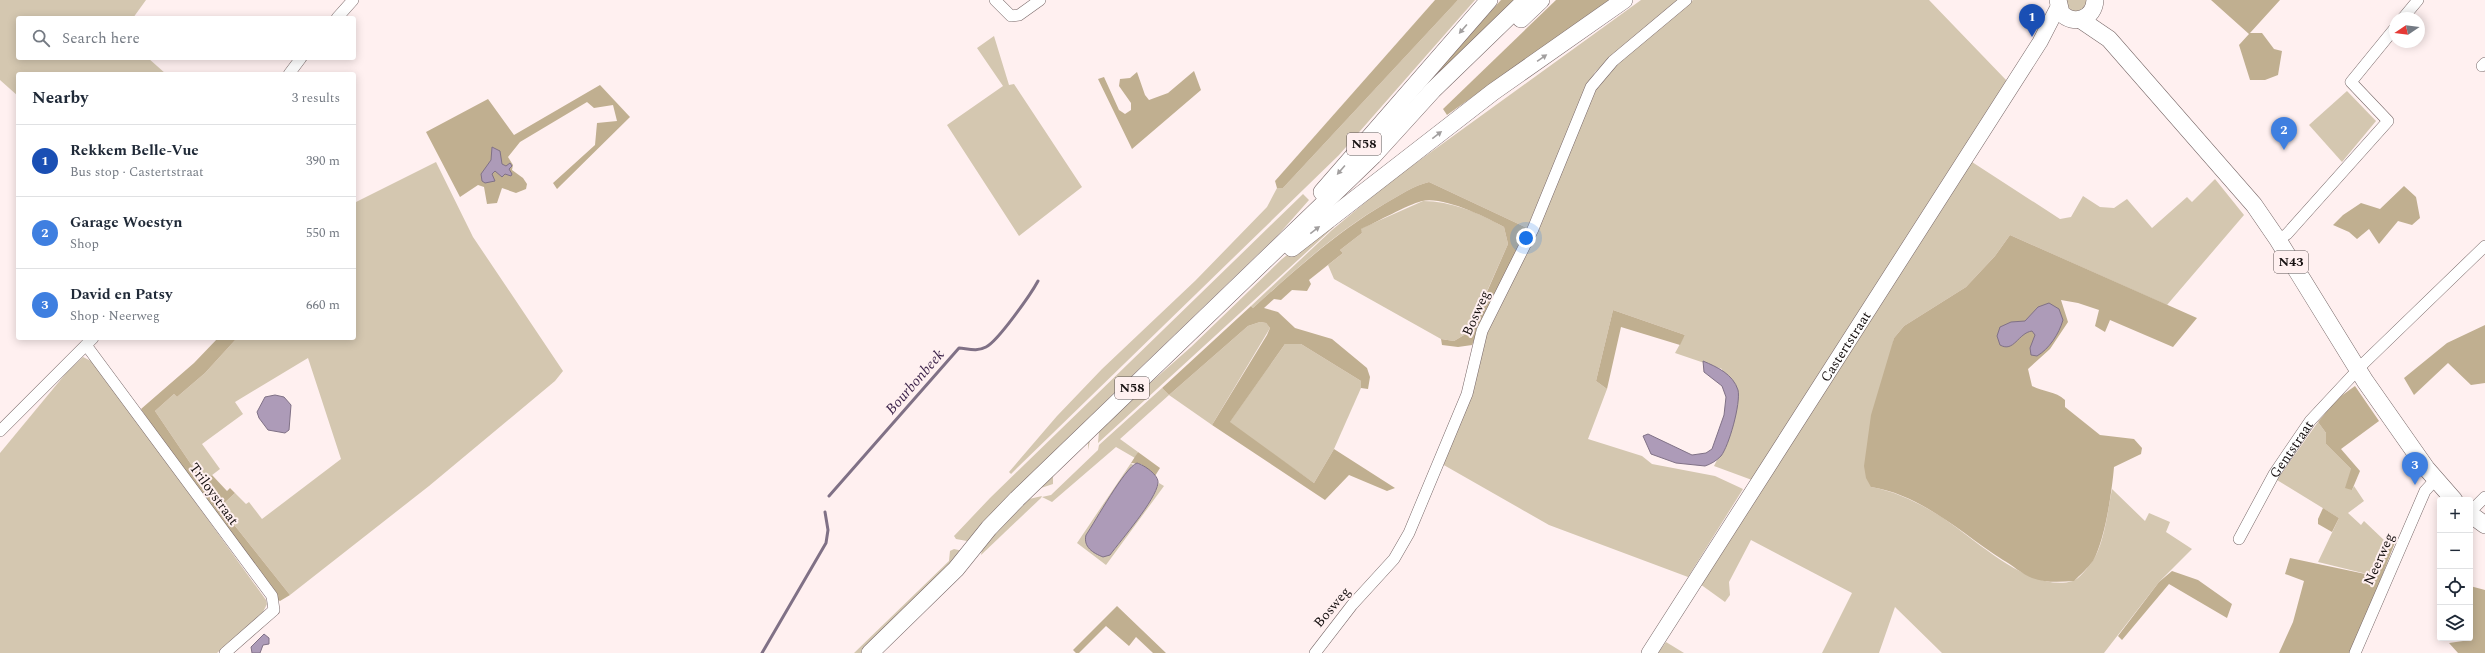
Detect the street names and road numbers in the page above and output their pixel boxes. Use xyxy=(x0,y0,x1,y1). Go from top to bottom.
road number: N58 xyxy=(1347,133,1381,155)
road number: N43 xyxy=(2274,251,2308,273)
street label: Bosweg xyxy=(1457,287,1495,339)
street label: Castertstraat xyxy=(1815,307,1876,386)
road number: N58 xyxy=(1115,377,1149,399)
street label: Gentstraat xyxy=(2264,416,2318,482)
street label: Triloystraat xyxy=(184,458,244,530)
street label: Neerweg xyxy=(2358,529,2400,589)
street label: Bosweg xyxy=(1309,582,1355,632)

